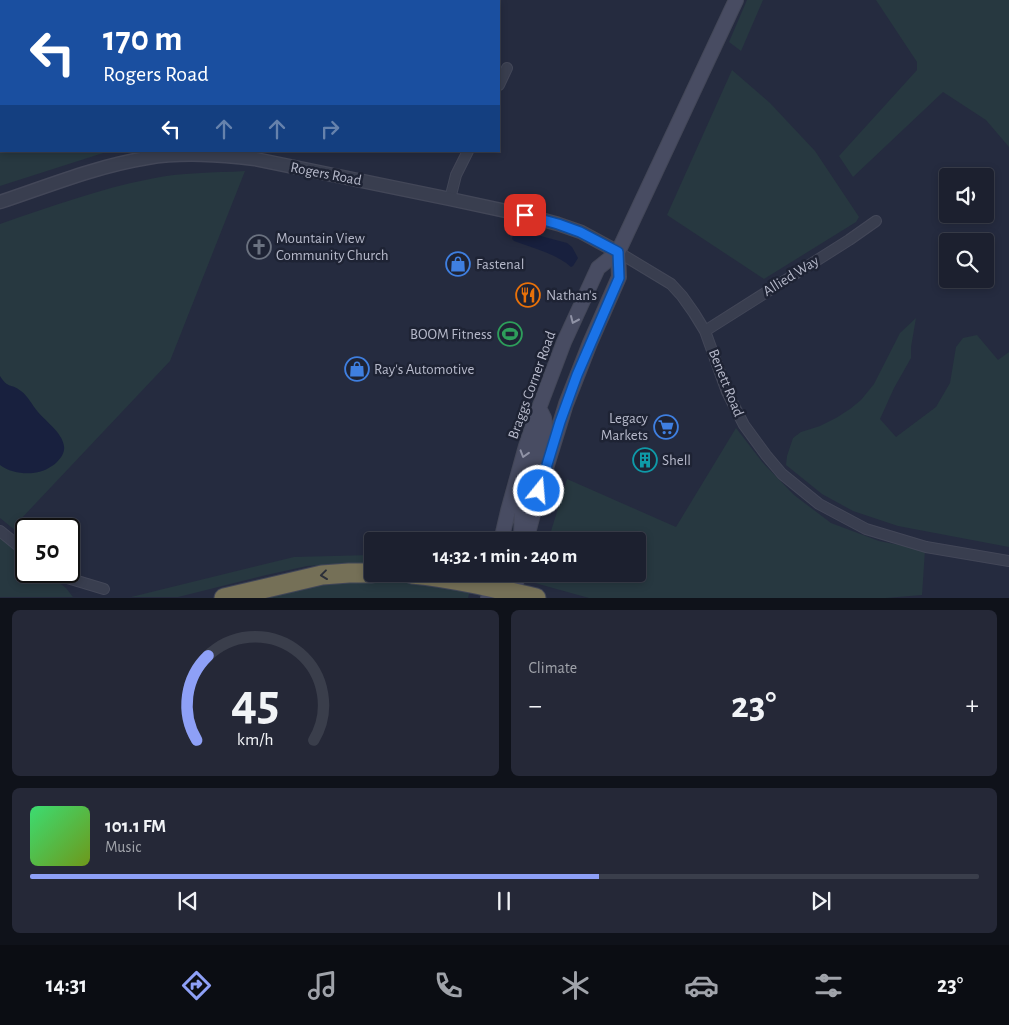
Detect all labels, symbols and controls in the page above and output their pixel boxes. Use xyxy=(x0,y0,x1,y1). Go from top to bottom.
icon: left xyxy=(20,20,85,85)
text: 170 m xyxy=(103,22,183,57)
text: Rogers Road xyxy=(103,63,209,85)
icon: left xyxy=(157,115,185,143)
icon: ahead xyxy=(210,115,238,143)
icon: ahead xyxy=(263,115,291,143)
icon: right xyxy=(316,115,344,143)
street label: Rogers Road xyxy=(289,160,363,188)
map controls xyxy=(939,168,994,288)
button: sound xyxy=(939,168,994,223)
pin xyxy=(504,194,546,236)
icon: arrive xyxy=(511,201,539,229)
place label: Mountain View Community Church xyxy=(276,231,389,263)
button: search xyxy=(939,233,994,288)
church icon: Mountain View Community Church xyxy=(246,234,272,260)
shop icon: Fastenal xyxy=(445,251,471,277)
street label: Allied Way xyxy=(760,253,822,299)
place label: Fastenal xyxy=(476,257,524,272)
restaurant icon: Nathan's xyxy=(515,282,541,308)
place label: Nathan's xyxy=(546,288,597,303)
one-way arrow xyxy=(569,315,580,324)
sports icon: BOOM Fitness xyxy=(497,321,523,347)
place label: BOOM Fitness xyxy=(410,327,492,342)
street label: Braggs Corner Road xyxy=(506,329,559,441)
street label: Benett Road xyxy=(706,347,746,419)
shop icon: Ray's Automotive xyxy=(344,356,370,382)
place label: Ray's Automotive xyxy=(374,362,474,377)
place label: Legacy Markets xyxy=(601,411,649,443)
supermarket icon: Legacy Markets xyxy=(653,414,679,440)
building icon: Shell xyxy=(632,447,658,473)
one-way arrow xyxy=(520,449,530,458)
place label: Shell xyxy=(662,453,691,468)
position arrow xyxy=(512,464,564,516)
speed limit sign: 50 xyxy=(15,518,80,583)
text: 14:32 · 1 min · 240 m xyxy=(433,547,577,566)
one-way arrow xyxy=(320,569,328,580)
text: Climate xyxy=(529,660,577,676)
text: 45 xyxy=(231,677,280,729)
text: 23° xyxy=(731,687,776,725)
text: − xyxy=(529,692,542,720)
text: + xyxy=(966,692,979,720)
text: km/h xyxy=(237,731,274,749)
text: 101.1 FM xyxy=(105,817,166,836)
text: Music xyxy=(105,839,141,855)
icon: previous xyxy=(174,887,202,915)
icon: pause xyxy=(490,887,518,915)
icon: next xyxy=(807,887,835,915)
icon: directions xyxy=(179,968,214,1003)
icon: music xyxy=(305,968,340,1003)
icon: phone xyxy=(431,968,466,1003)
icon: climate xyxy=(558,968,593,1003)
icon: car xyxy=(684,968,719,1003)
icon: filters xyxy=(811,968,846,1003)
text: 14:31 xyxy=(46,974,87,996)
text: 23° xyxy=(937,974,963,996)

